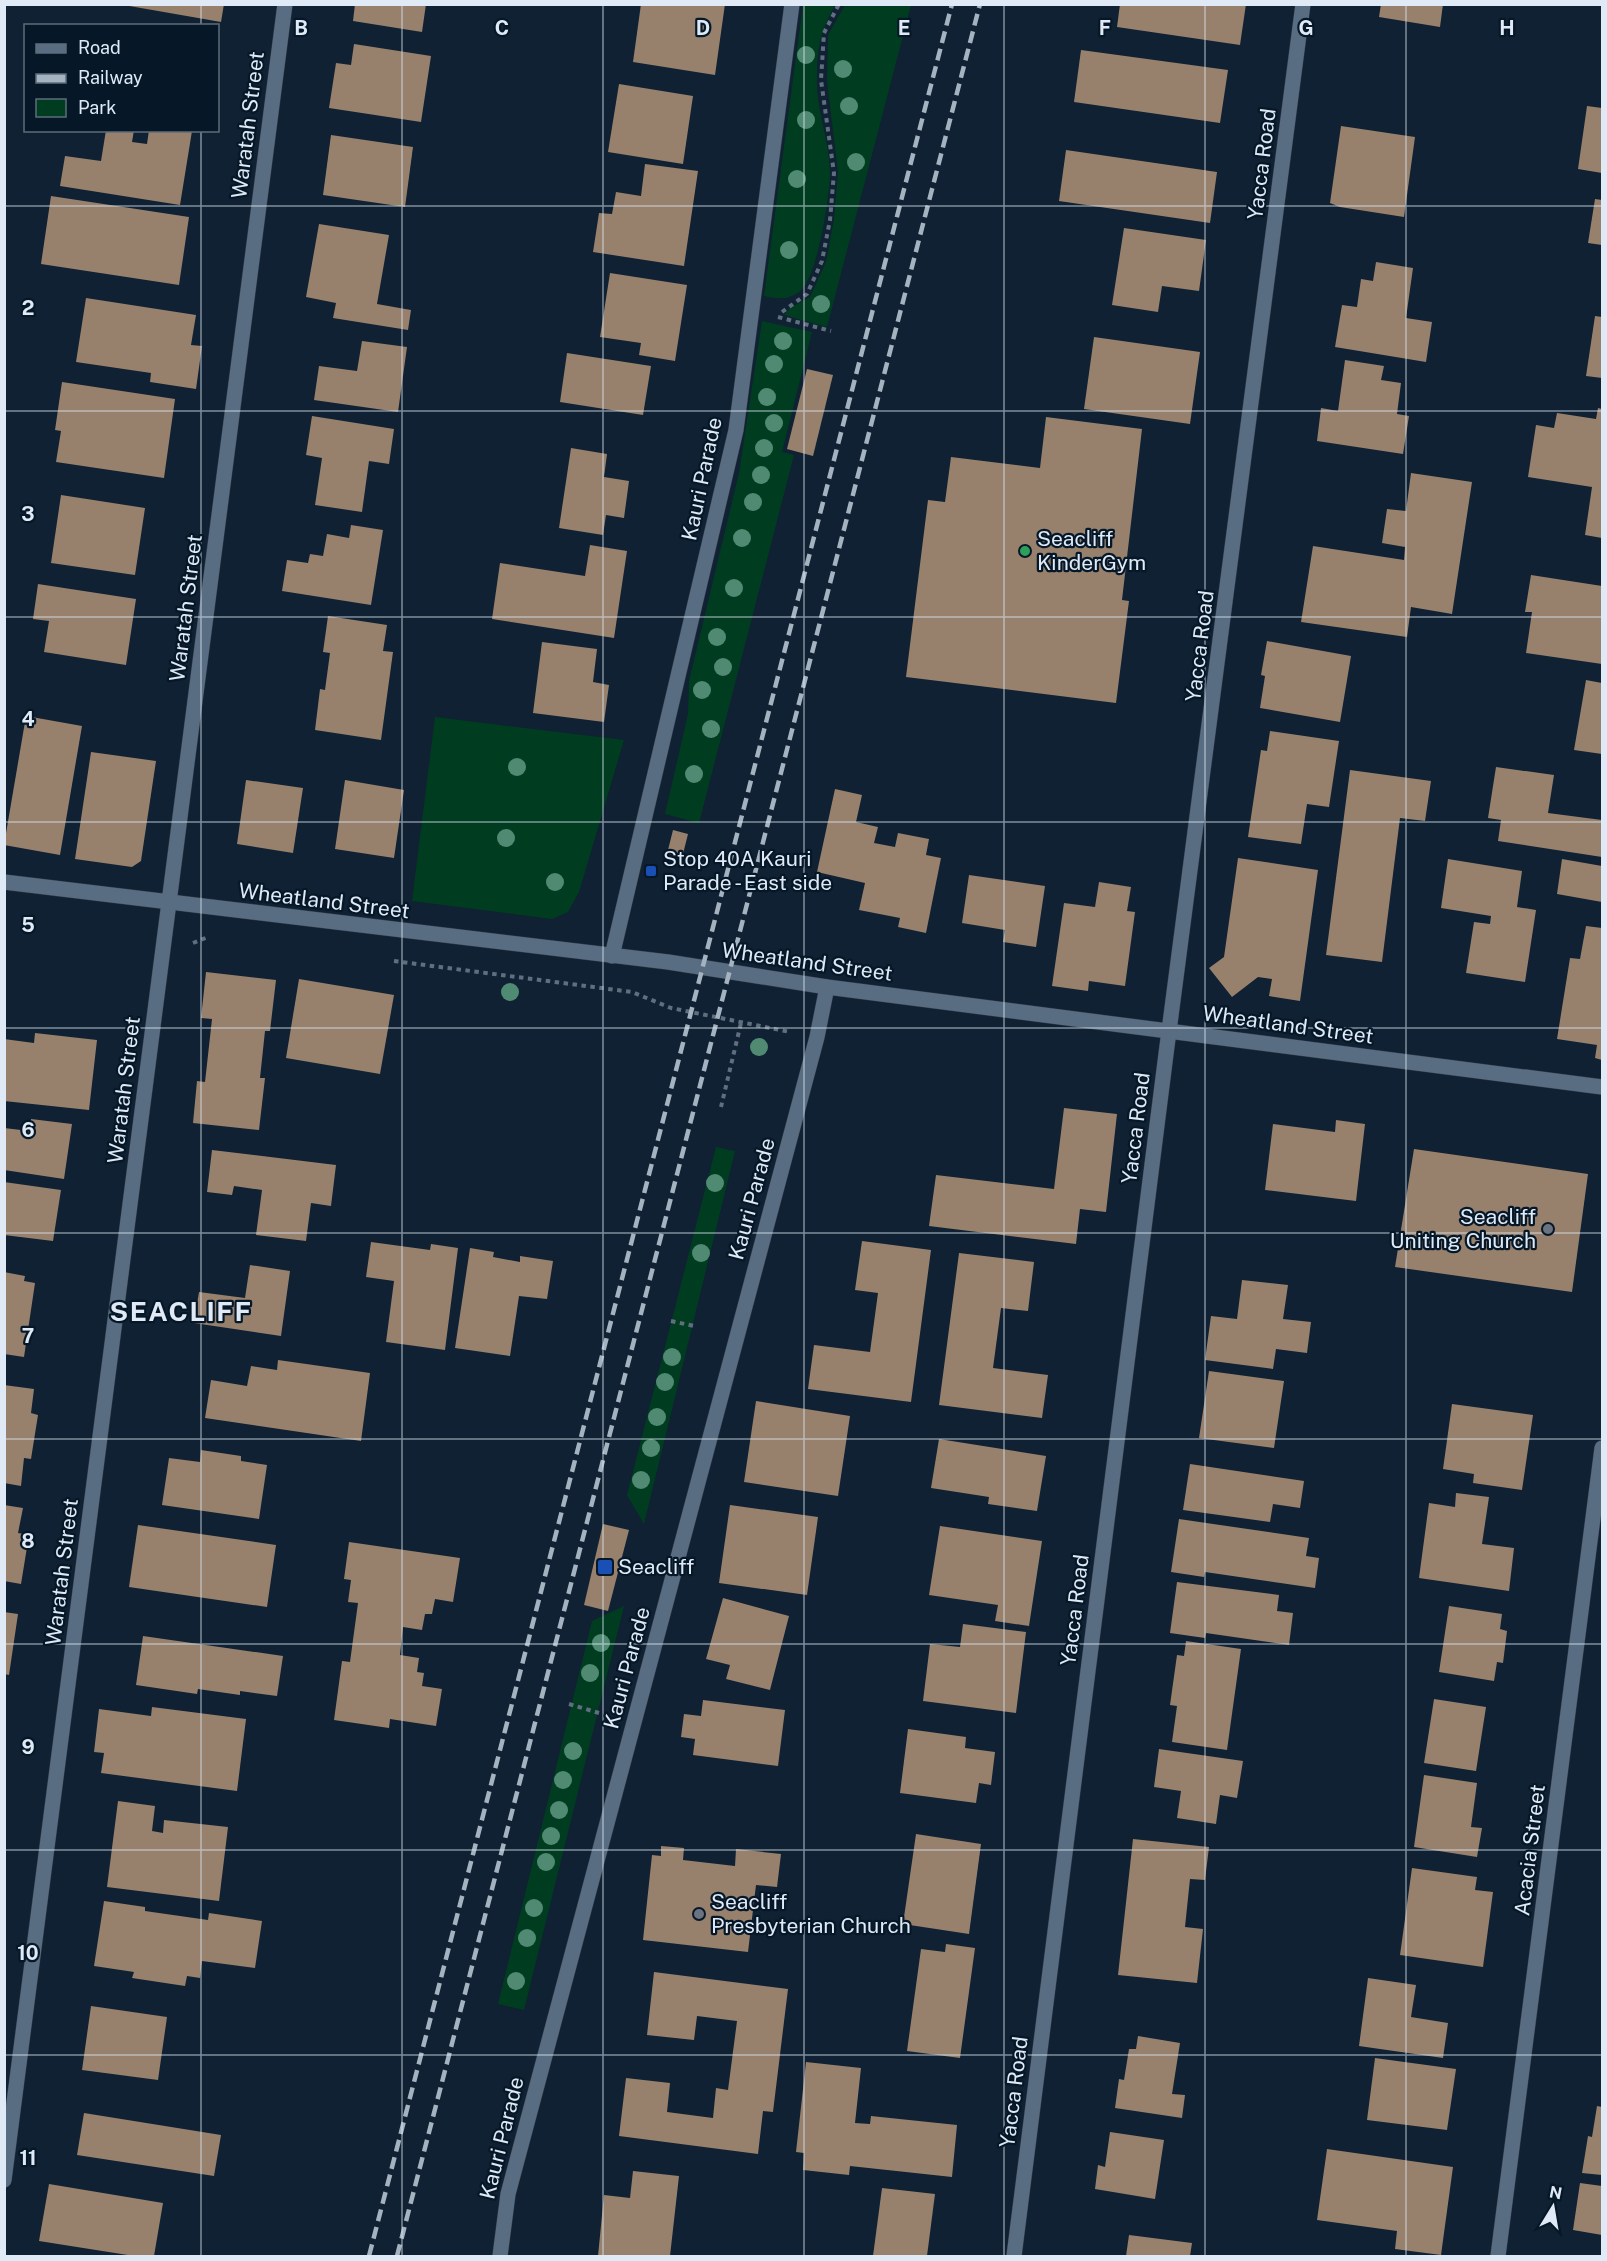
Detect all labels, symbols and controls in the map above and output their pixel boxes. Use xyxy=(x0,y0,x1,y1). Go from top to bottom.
text: B xyxy=(294,16,308,40)
text: C xyxy=(495,16,509,40)
text: D xyxy=(696,16,710,40)
text: E xyxy=(898,16,910,40)
text: F xyxy=(1099,16,1111,40)
text: G xyxy=(1298,16,1314,40)
text: H xyxy=(1499,16,1515,40)
legend xyxy=(24,24,219,132)
text: Road xyxy=(78,37,121,58)
street label: Waratah Street xyxy=(226,50,269,200)
text: Railway xyxy=(78,67,143,88)
text: Park xyxy=(78,97,116,118)
street label: Yacca Road xyxy=(1242,107,1281,221)
text: 2 xyxy=(22,296,34,320)
street label: Kauri Parade xyxy=(676,415,727,543)
text: 3 xyxy=(21,502,35,526)
place label: Seacliff KinderGym xyxy=(1037,526,1146,575)
street label: Waratah Street xyxy=(164,533,207,683)
marker: Seacliff KinderGym xyxy=(1018,544,1032,558)
street label: Yacca Road xyxy=(1180,589,1219,703)
text: 4 xyxy=(21,707,35,731)
place label: Stop 40A Kauri Parade - East side xyxy=(663,846,832,895)
marker: Stop 40A Kauri Parade - East side xyxy=(644,864,658,878)
street label: Wheatland Street xyxy=(237,878,411,923)
text: 5 xyxy=(21,913,35,937)
street label: Wheatland Street xyxy=(720,937,894,986)
street label: Wheatland Street xyxy=(1201,1000,1375,1049)
street label: Waratah Street xyxy=(102,1015,145,1165)
street label: Yacca Road xyxy=(1116,1071,1155,1185)
text: 6 xyxy=(21,1118,35,1142)
street label: Kauri Parade xyxy=(723,1135,780,1263)
place label: Seacliff Uniting Church xyxy=(1390,1204,1536,1253)
marker: Seacliff Uniting Church xyxy=(1541,1222,1555,1236)
district label: SEACLIFF xyxy=(110,1295,252,1327)
text: 7 xyxy=(22,1324,34,1348)
street label: Waratah Street xyxy=(40,1497,83,1647)
text: 8 xyxy=(21,1529,35,1553)
street label: Yacca Road xyxy=(1055,1553,1094,1667)
place label: Seacliff xyxy=(618,1554,694,1579)
marker: Seacliff xyxy=(596,1558,614,1576)
street label: Kauri Parade xyxy=(598,1604,655,1732)
text: 9 xyxy=(21,1735,35,1759)
street label: Acacia Street xyxy=(1509,1783,1550,1917)
place label: Seacliff Presbyterian Church xyxy=(711,1889,911,1938)
marker: Seacliff Presbyterian Church xyxy=(692,1907,706,1921)
text: 10 xyxy=(17,1941,39,1965)
street label: Yacca Road xyxy=(994,2035,1033,2149)
street label: Kauri Parade xyxy=(474,2074,529,2202)
text: 11 xyxy=(19,2146,37,2170)
north arrow xyxy=(1523,2177,1583,2237)
text: N xyxy=(1548,2182,1564,2203)

